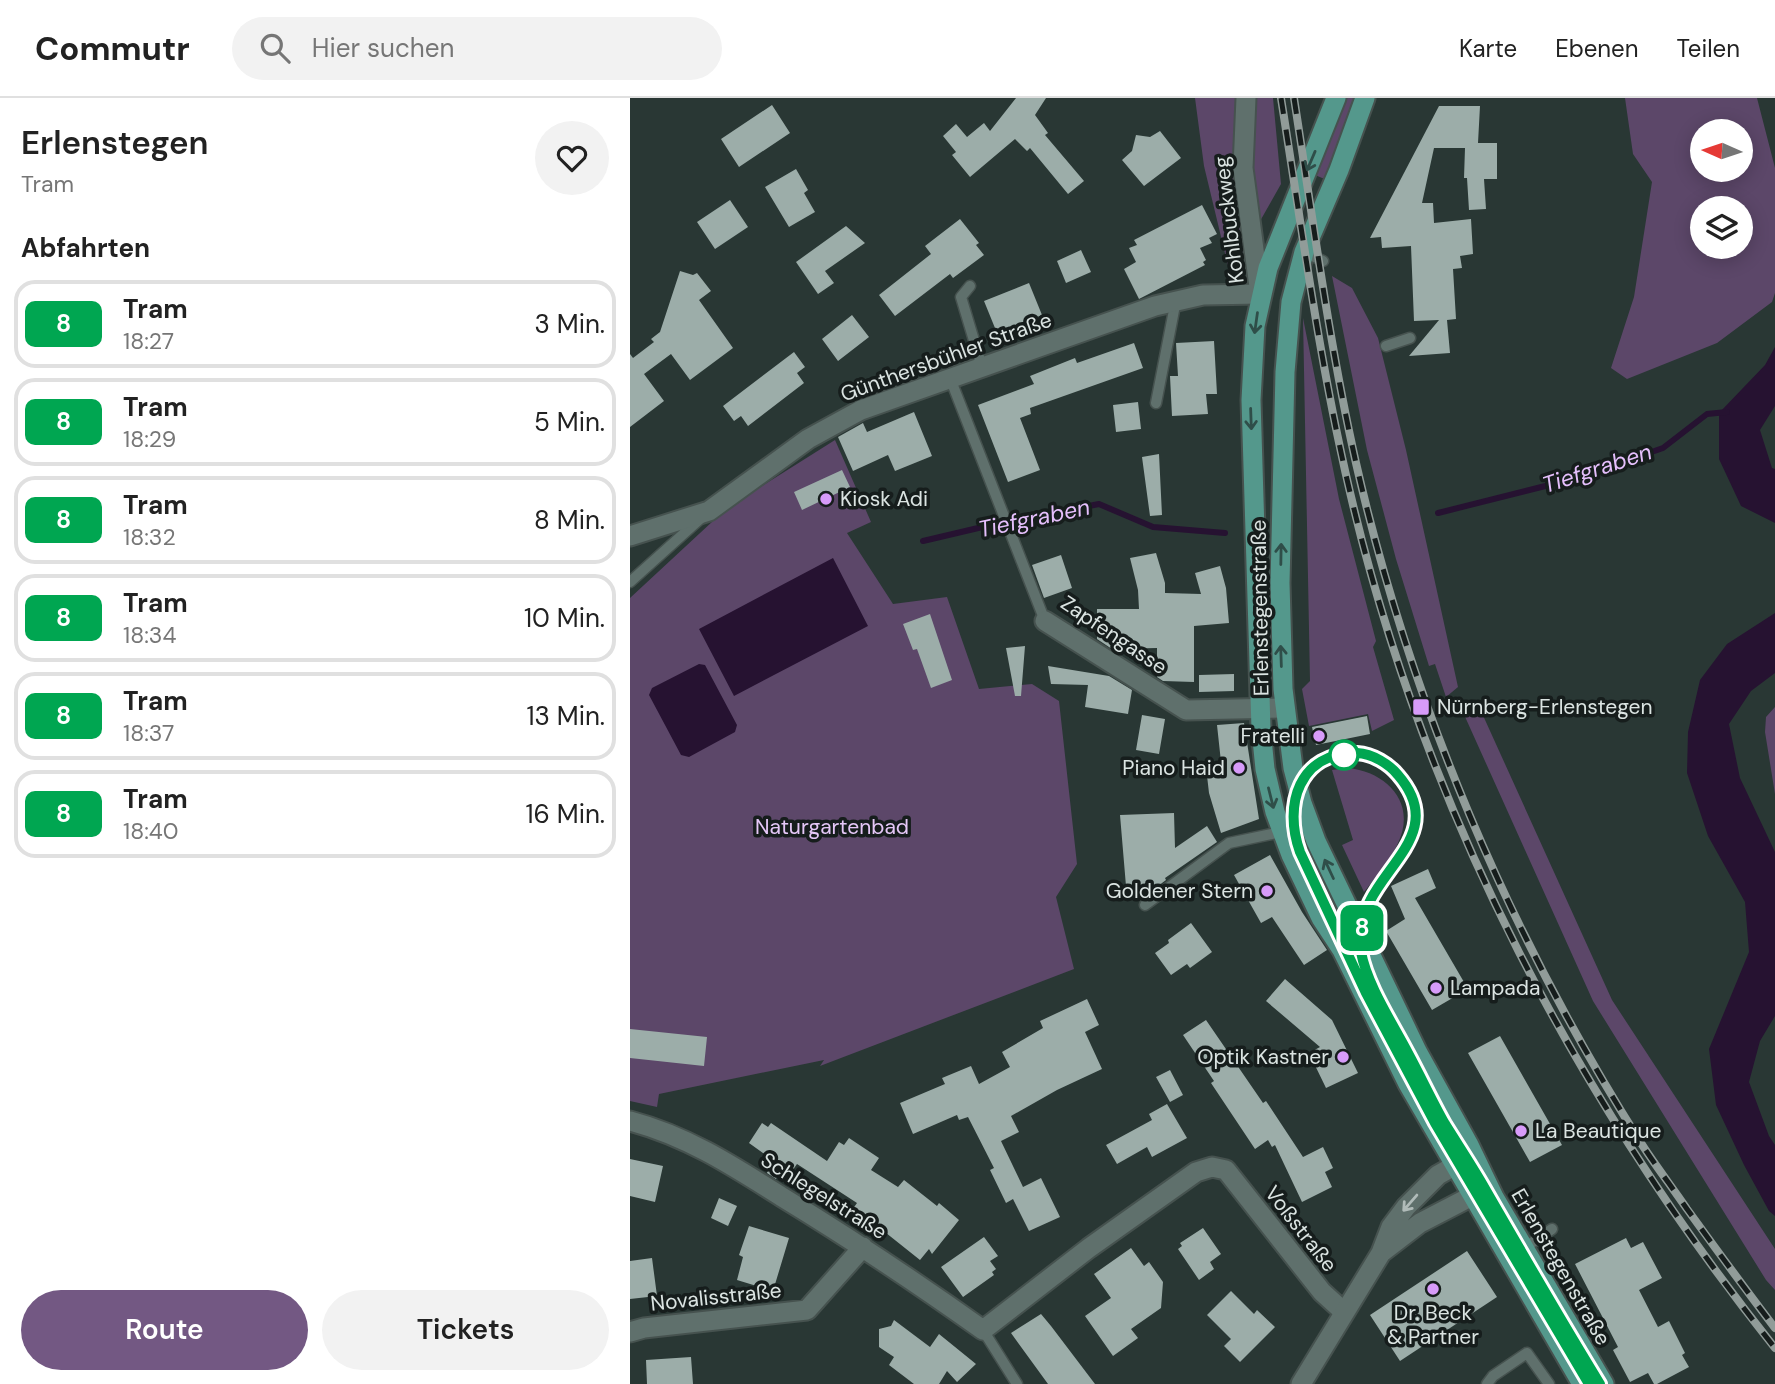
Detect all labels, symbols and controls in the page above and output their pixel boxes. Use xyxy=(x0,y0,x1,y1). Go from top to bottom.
search box xyxy=(232,17,722,80)
text: Commutr xyxy=(35,27,190,70)
icon: search xyxy=(256,29,294,67)
text: Hier suchen xyxy=(312,31,454,65)
text: Karte xyxy=(1459,33,1517,64)
text: Ebenen xyxy=(1555,33,1639,64)
text: Teilen xyxy=(1677,33,1740,64)
north arrow xyxy=(1690,119,1754,182)
map controls xyxy=(1690,119,1753,259)
text: Erlenstegen xyxy=(21,121,209,164)
button: heart xyxy=(535,121,609,195)
one-way arrow xyxy=(1303,150,1316,172)
street label: Kohlbuckweg xyxy=(1207,155,1251,285)
text: Tram xyxy=(21,169,74,199)
button: layers xyxy=(1690,196,1753,259)
text: Abfahrten xyxy=(21,231,150,265)
text: Tram xyxy=(123,292,188,326)
street label: Günthersbühler Straße xyxy=(836,306,1056,408)
text: 3 Min. xyxy=(535,307,605,341)
text: 8 xyxy=(56,308,71,339)
one-way arrow xyxy=(1249,311,1262,334)
text: 18:27 xyxy=(123,326,174,356)
text: Tram xyxy=(123,390,188,424)
text: 5 Min. xyxy=(534,405,605,439)
text: 8 xyxy=(56,406,71,437)
one-way arrow xyxy=(1245,408,1258,431)
text: 18:29 xyxy=(123,424,176,454)
water label: Tiefgraben xyxy=(1538,436,1656,500)
place label: Kiosk Adi xyxy=(840,485,928,513)
text: Tram xyxy=(123,488,188,522)
marker: Kiosk Adi xyxy=(818,491,834,507)
water label: Tiefgraben xyxy=(975,492,1093,544)
text: 8 Min. xyxy=(534,503,605,537)
text: 8 xyxy=(56,504,71,535)
street label: Erlenstegenstraße xyxy=(1244,519,1276,696)
text: 18:32 xyxy=(123,522,176,552)
one-way arrow xyxy=(1274,543,1287,566)
text: Tram xyxy=(123,586,188,620)
street label: Zapfengasse xyxy=(1055,589,1173,681)
text: 10 Min. xyxy=(524,601,605,635)
text: 8 xyxy=(56,602,71,633)
text: 18:34 xyxy=(123,620,176,650)
one-way arrow xyxy=(1274,645,1287,668)
text: Tram xyxy=(123,684,188,718)
place label: Nürnberg-Erlenstegen xyxy=(1437,693,1653,721)
marker: Nürnberg-Erlenstegen xyxy=(1411,697,1431,717)
text: 13 Min. xyxy=(526,699,605,733)
text: 8 xyxy=(56,700,71,731)
text: 18:37 xyxy=(123,718,174,748)
place label: Fratelli xyxy=(1241,722,1305,750)
marker: Fratelli xyxy=(1311,728,1327,744)
unlabelled marker xyxy=(1329,740,1359,770)
place label: Piano Haid xyxy=(1122,754,1225,782)
marker: Piano Haid xyxy=(1231,760,1247,776)
text: Tram xyxy=(123,782,188,816)
one-way arrow xyxy=(1265,786,1278,809)
text: 16 Min. xyxy=(525,797,605,831)
text: 8 xyxy=(56,798,71,829)
park label: Naturgartenbad xyxy=(755,813,909,841)
text: 18:40 xyxy=(123,816,179,846)
one-way arrow xyxy=(1322,859,1335,881)
place label: Goldener Stern xyxy=(1106,877,1253,905)
marker: Goldener Stern xyxy=(1259,883,1275,899)
line badge: 8 xyxy=(1339,905,1385,951)
text: 8 xyxy=(1354,912,1370,943)
place label: Lampada xyxy=(1450,974,1540,1002)
marker: Lampada xyxy=(1428,980,1444,996)
place label: Optik Kastner xyxy=(1197,1043,1329,1071)
marker: Optik Kastner xyxy=(1335,1049,1351,1065)
place label: La Beautique xyxy=(1535,1117,1662,1145)
marker: La Beautique xyxy=(1513,1123,1529,1139)
street label: Schlegelstraße xyxy=(756,1146,892,1246)
street label: Voßstraße xyxy=(1259,1180,1343,1278)
street label: Erlenstegenstraße xyxy=(1505,1184,1617,1350)
one-way arrow xyxy=(1402,1194,1418,1212)
street label: Novalisstraße xyxy=(649,1276,783,1318)
marker: Dr. Beck & Partner xyxy=(1425,1281,1441,1297)
button: Route xyxy=(21,1290,308,1370)
button: Tickets xyxy=(322,1290,609,1370)
place label: Dr. Beck & Partner xyxy=(1387,1299,1479,1351)

